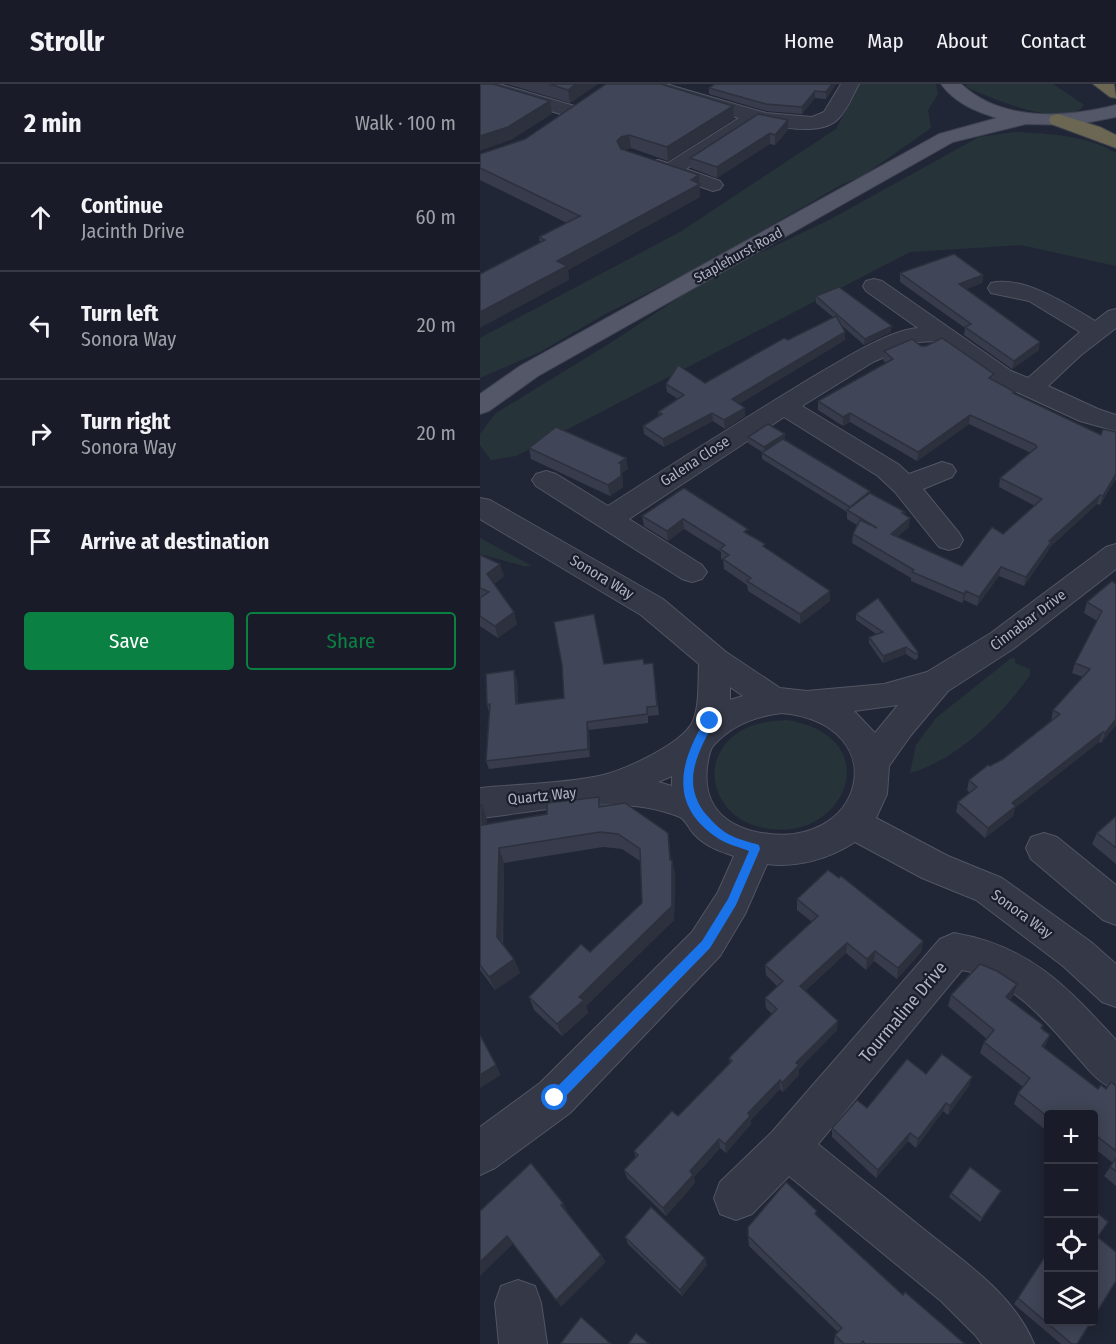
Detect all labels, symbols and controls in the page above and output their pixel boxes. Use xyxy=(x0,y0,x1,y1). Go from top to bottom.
text: Strollr xyxy=(30,25,104,58)
text: Home xyxy=(784,28,834,54)
text: Map xyxy=(867,28,904,54)
text: About xyxy=(937,28,988,54)
text: Contact xyxy=(1021,28,1086,54)
text: 2 min xyxy=(24,108,82,139)
text: Walk · 100 m xyxy=(355,111,456,135)
text: Continue xyxy=(81,192,163,219)
icon: ahead xyxy=(24,201,57,234)
text: 60 m xyxy=(416,205,456,229)
text: Jacinth Drive xyxy=(81,219,185,243)
street label: Staplehurst Road xyxy=(691,224,785,287)
text: Turn left xyxy=(81,300,159,327)
icon: left xyxy=(24,309,57,342)
text: 20 m xyxy=(417,313,456,337)
text: Sonora Way xyxy=(81,327,176,351)
text: Turn right xyxy=(81,408,170,435)
icon: right xyxy=(24,417,57,450)
text: 20 m xyxy=(417,421,456,445)
street label: Galena Close xyxy=(657,432,733,490)
text: Sonora Way xyxy=(81,435,176,459)
icon: arrive xyxy=(24,525,57,558)
text: Arrive at destination xyxy=(81,528,269,555)
street label: Sonora Way xyxy=(567,551,637,603)
street label: Cinnabar Drive xyxy=(987,586,1069,654)
button: Save xyxy=(24,612,234,670)
button: Share xyxy=(246,612,456,670)
route end xyxy=(696,707,722,733)
street label: Quartz Way xyxy=(507,783,577,809)
street label: Sonora Way xyxy=(988,886,1056,942)
street label: Tourmaline Drive xyxy=(854,957,952,1067)
route start xyxy=(541,1084,567,1110)
map controls xyxy=(1044,1110,1098,1326)
button: + xyxy=(1044,1110,1098,1164)
button: − xyxy=(1044,1164,1098,1218)
button: locate xyxy=(1044,1218,1098,1272)
button: layers xyxy=(1044,1272,1098,1326)

